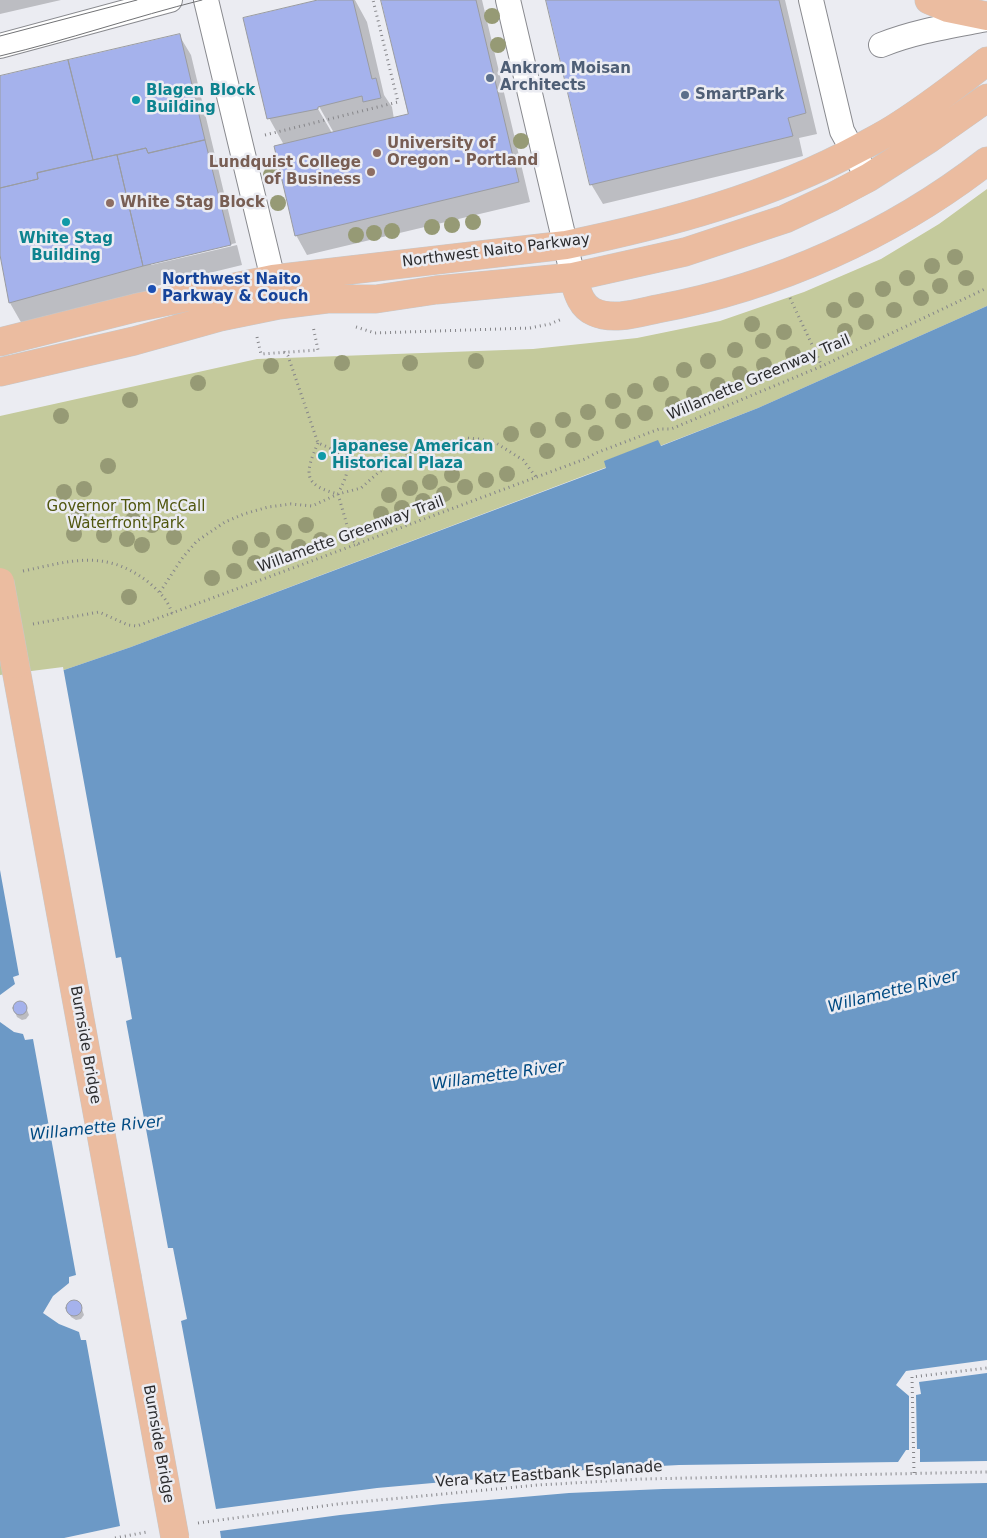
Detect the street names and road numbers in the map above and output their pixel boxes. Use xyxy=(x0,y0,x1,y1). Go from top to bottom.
street label: Northwest Naito Parkway xyxy=(401,231,591,271)
street label: Willamette Greenway Trail xyxy=(665,331,853,425)
street label: Willamette Greenway Trail xyxy=(255,493,447,577)
street label: Burnside Bridge xyxy=(66,985,104,1105)
street label: Burnside Bridge xyxy=(139,1384,177,1504)
street label: Vera Katz Eastbank Esplanade xyxy=(435,1458,663,1492)

